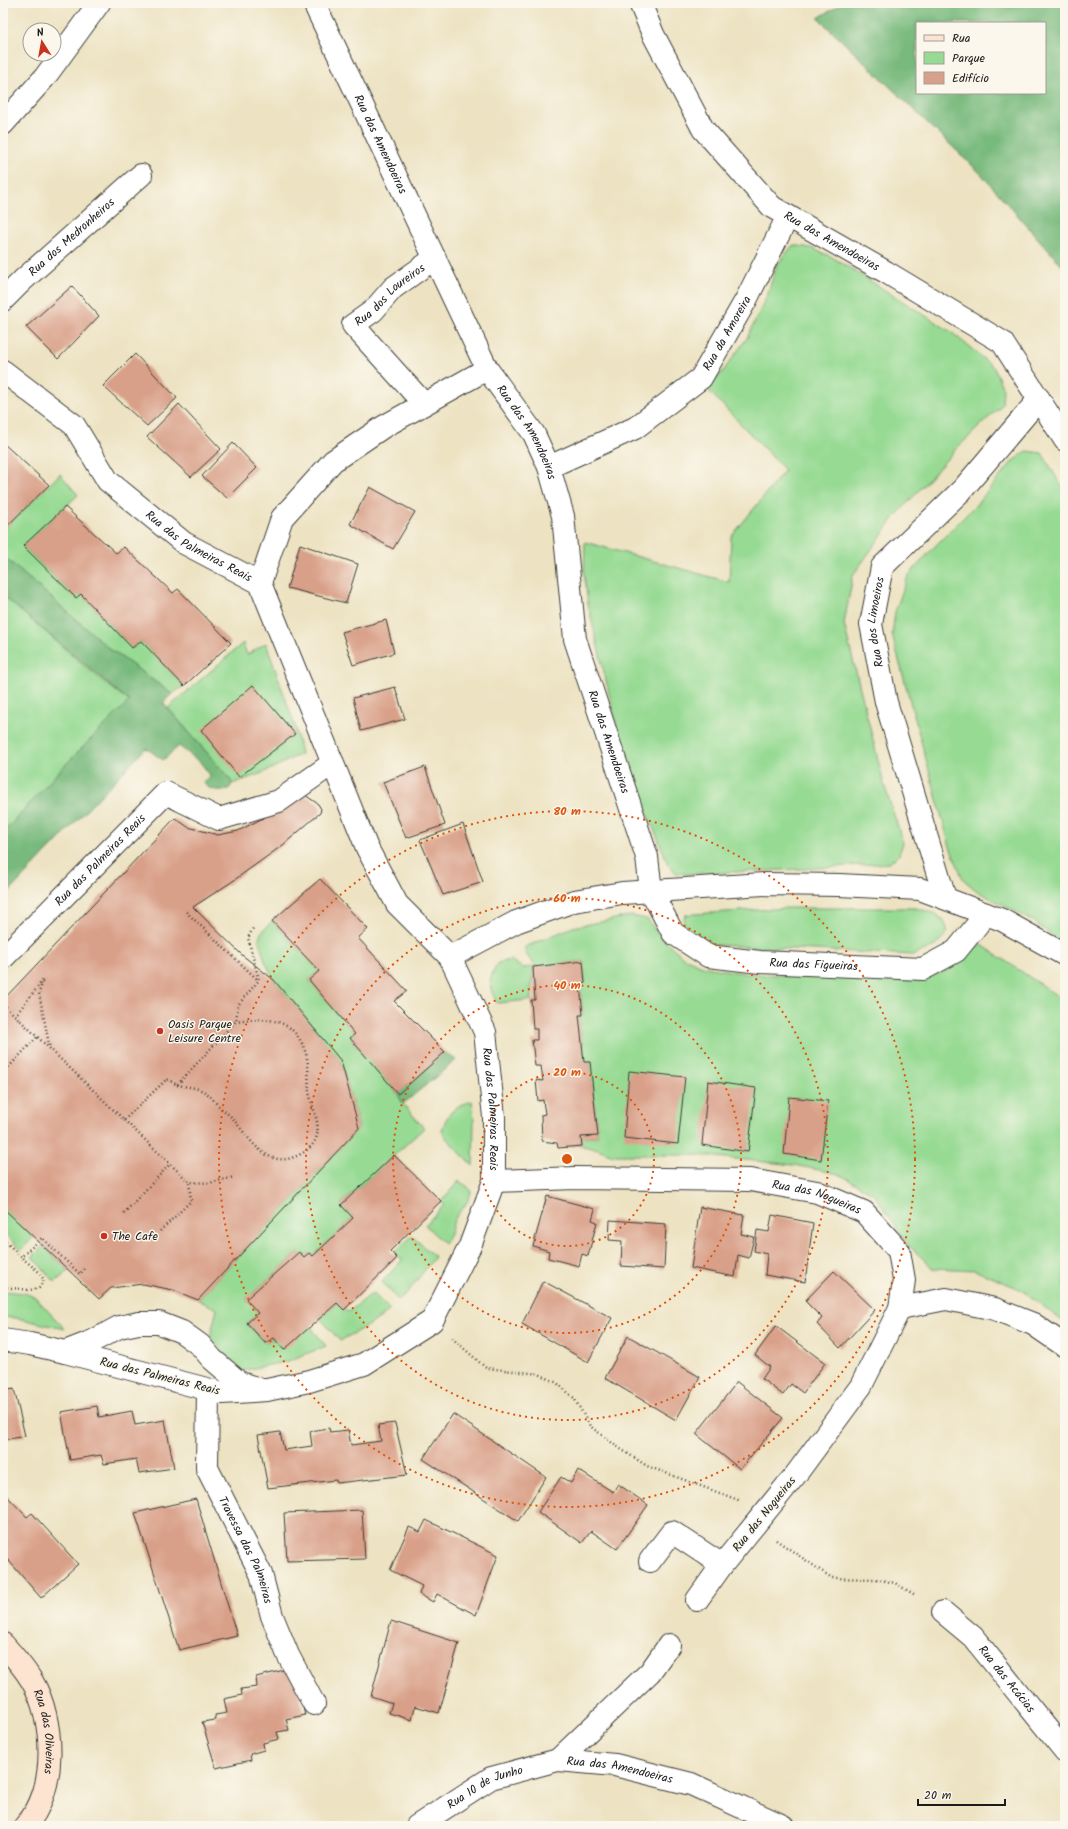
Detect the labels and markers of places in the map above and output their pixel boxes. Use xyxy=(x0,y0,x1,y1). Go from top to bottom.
place label: Oasis Parque Leisure Centre xyxy=(168,1015,241,1048)
marker: Oasis Parque Leisure Centre xyxy=(155,1026,165,1036)
centre of rings xyxy=(560,1152,574,1166)
place label: The Cafe xyxy=(112,1227,158,1246)
marker: The Cafe xyxy=(99,1231,109,1241)

